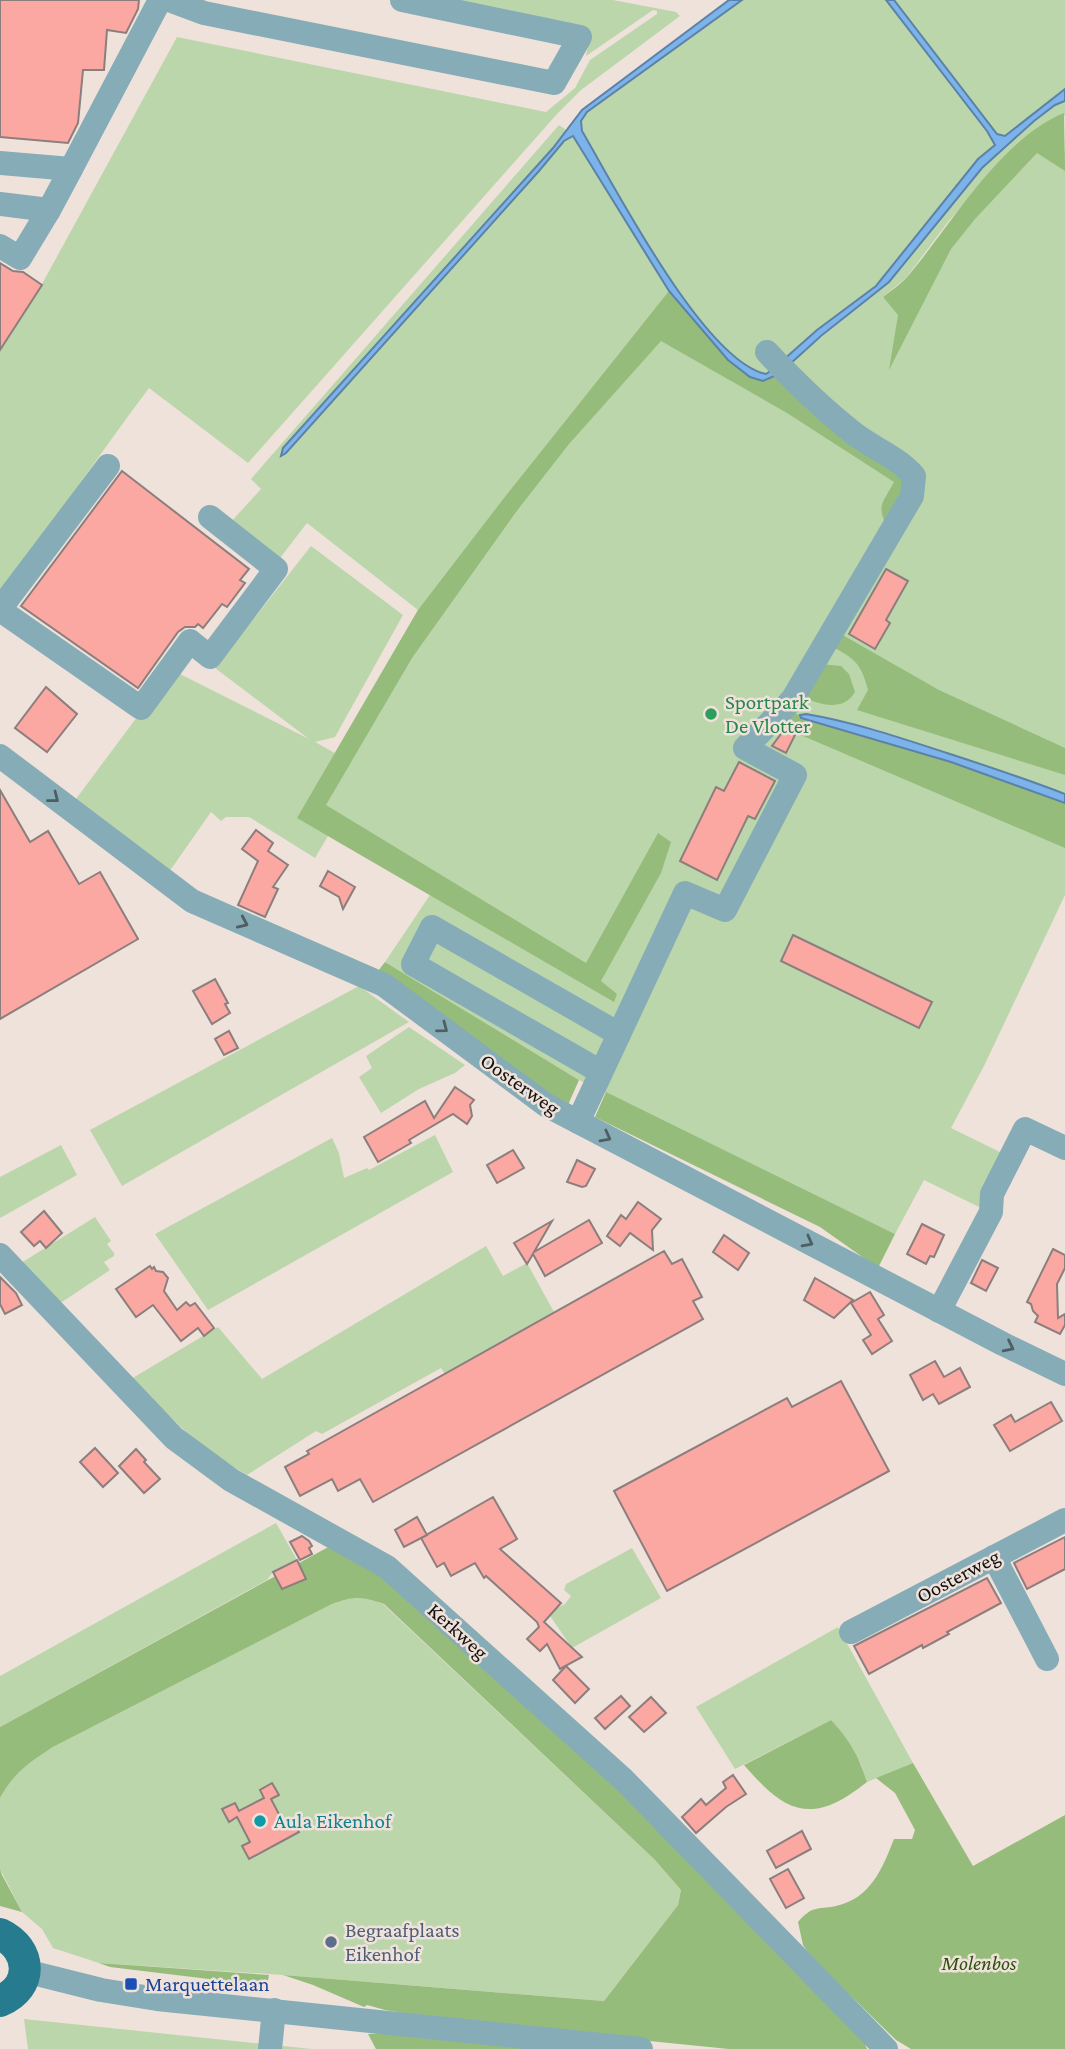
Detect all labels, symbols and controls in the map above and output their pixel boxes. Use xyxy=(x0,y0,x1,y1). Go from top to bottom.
place label: Sportpark De Vlotter xyxy=(725,690,811,738)
marker: Sportpark De Vlotter xyxy=(703,706,719,722)
one-way arrow xyxy=(46,789,59,802)
one-way arrow xyxy=(236,915,248,929)
one-way arrow xyxy=(435,1020,448,1033)
street label: Oosterweg xyxy=(476,1048,564,1120)
one-way arrow xyxy=(599,1128,611,1142)
one-way arrow xyxy=(801,1234,813,1247)
one-way arrow xyxy=(1002,1339,1014,1353)
street label: Oosterweg xyxy=(912,1544,1004,1608)
street label: Kerkweg xyxy=(423,1598,493,1664)
place label: Aula Eikenhof xyxy=(274,1809,393,1833)
marker: Aula Eikenhof xyxy=(252,1813,268,1829)
place label: Begraafplaats Eikenhof xyxy=(345,1918,460,1966)
marker: Begraafplaats Eikenhof xyxy=(323,1934,339,1950)
park label: Molenbos xyxy=(941,1951,1017,1975)
place label: Marquettelaan xyxy=(145,1972,270,1996)
marker: Marquettelaan xyxy=(123,1976,139,1992)

